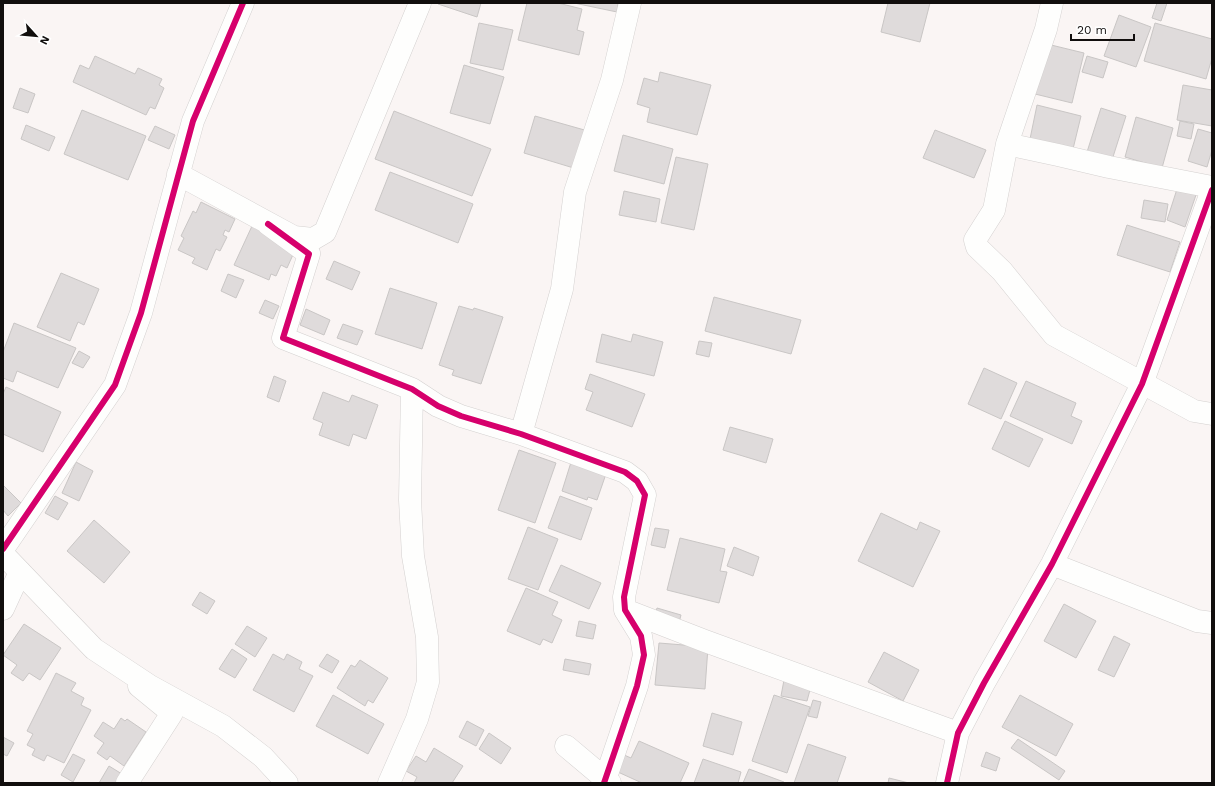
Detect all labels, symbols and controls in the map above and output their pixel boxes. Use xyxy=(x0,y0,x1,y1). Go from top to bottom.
north arrow xyxy=(16,16,56,56)
scale bar xyxy=(1071,16,1134,42)
text: 20 m xyxy=(1077,23,1107,37)
text: N xyxy=(37,34,52,47)

